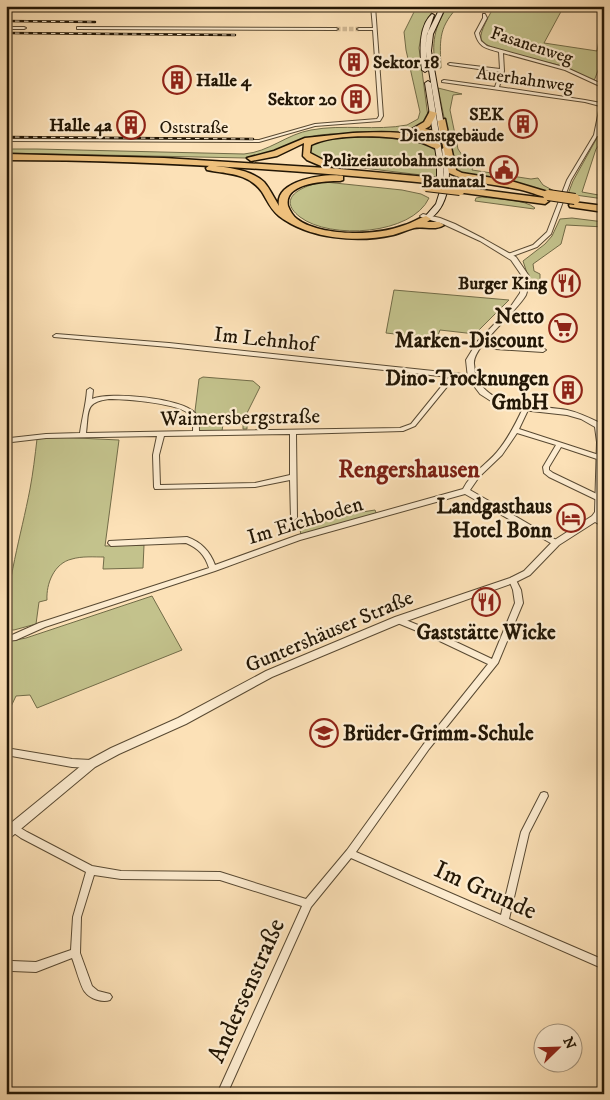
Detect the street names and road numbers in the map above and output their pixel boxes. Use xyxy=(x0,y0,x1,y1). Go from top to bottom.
street label: Fasanenweg xyxy=(488,22,576,70)
street label: Auerhahnweg xyxy=(475,62,575,98)
street label: Oststraße xyxy=(160,117,229,139)
street label: Im Lehnhof xyxy=(213,322,321,359)
street label: Waimersbergstraße xyxy=(159,404,321,432)
street label: Im Eichboden xyxy=(244,491,366,551)
street label: Guntershäuser Straße xyxy=(242,585,418,679)
street label: Im Grunde xyxy=(429,854,542,927)
street label: Andersenstraße xyxy=(201,914,292,1068)

